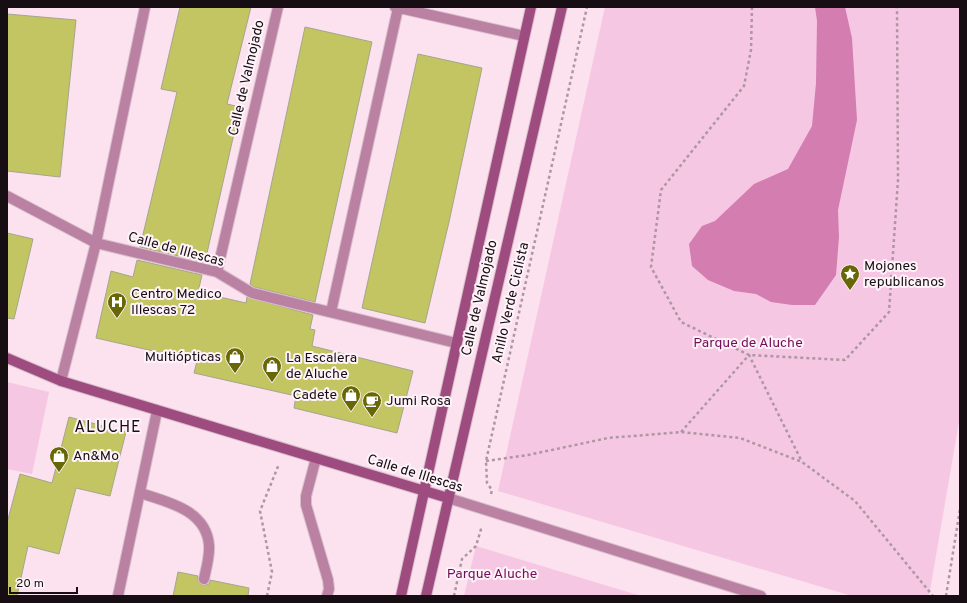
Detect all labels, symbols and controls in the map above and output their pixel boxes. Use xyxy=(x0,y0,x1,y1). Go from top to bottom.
street label: Calle de Valmojado xyxy=(225,18,269,138)
street label: Calle de Illescas xyxy=(126,229,226,271)
street label: Calle de Valmojado xyxy=(458,238,502,358)
street label: Anillo Verde Ciclista xyxy=(489,241,533,365)
place label: Mojones republicanos xyxy=(864,258,944,291)
place icon: Mojones republicanos xyxy=(839,263,861,291)
place label: Centro Medico Illescas 72 xyxy=(131,286,222,319)
hospital icon: Centro Medico Illescas 72 xyxy=(106,291,128,319)
park label: Parque de Aluche xyxy=(693,335,803,352)
shop icon: Multiópticas xyxy=(224,346,246,374)
place label: Multiópticas xyxy=(145,349,221,366)
place label: La Escalera de Aluche xyxy=(286,350,357,383)
shop icon: La Escalera de Aluche xyxy=(261,355,283,383)
shop icon: Cadete xyxy=(340,384,362,412)
place label: Cadete xyxy=(292,387,337,404)
cafe icon: Jumi Rosa xyxy=(361,390,383,418)
place label: Jumi Rosa xyxy=(386,393,451,410)
district label: ALUCHE xyxy=(74,418,142,438)
shop icon: An&Mo xyxy=(48,445,70,473)
place label: An&Mo xyxy=(73,448,119,465)
street label: Calle de Illescas xyxy=(365,451,465,497)
park label: Parque Aluche xyxy=(447,566,537,583)
scale bar xyxy=(10,569,77,595)
text: 20 m xyxy=(16,576,44,592)

